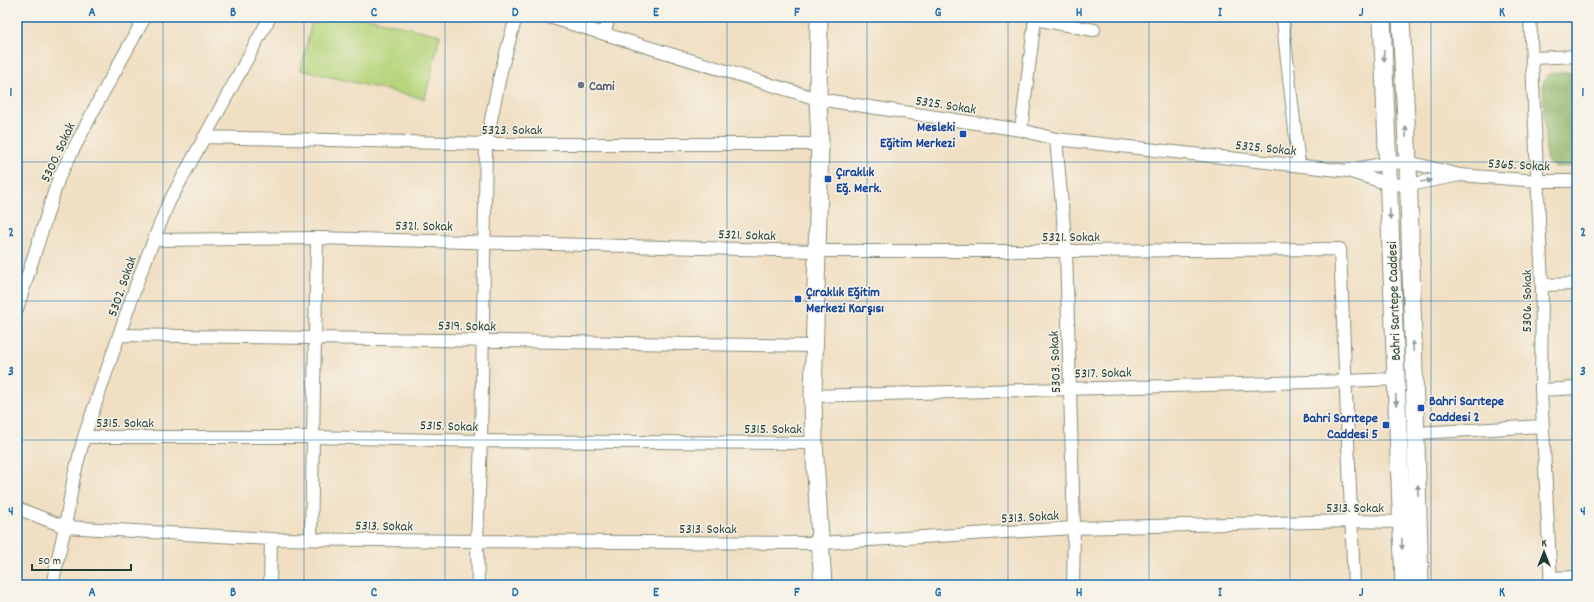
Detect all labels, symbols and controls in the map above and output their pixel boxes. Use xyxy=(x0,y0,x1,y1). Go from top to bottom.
text: A xyxy=(88,4,96,23)
text: B xyxy=(230,4,236,23)
text: C xyxy=(371,4,378,23)
text: D xyxy=(512,4,519,23)
text: E xyxy=(653,4,660,23)
text: F xyxy=(794,4,800,23)
text: G xyxy=(935,4,942,23)
text: H xyxy=(1076,4,1083,23)
text: I xyxy=(1218,4,1223,23)
text: J xyxy=(1359,4,1364,23)
text: K xyxy=(1499,4,1505,23)
one-way arrow xyxy=(1381,50,1387,63)
place label: Cami xyxy=(589,77,615,97)
marker: Cami xyxy=(576,80,586,90)
text: 1 xyxy=(10,84,13,103)
text: 1 xyxy=(1582,84,1585,103)
street label: 5325. Sokak xyxy=(914,91,978,121)
place label: Mesleki Eğitim Merkezi xyxy=(880,118,955,154)
street label: 5300. Sokak xyxy=(36,119,81,186)
street label: 5323. Sokak xyxy=(481,121,543,141)
one-way arrow xyxy=(1403,126,1410,138)
marker: Mesleki Eğitim Merkezi xyxy=(958,129,968,139)
street label: 5325. Sokak xyxy=(1234,136,1298,162)
street label: 5365. Sokak xyxy=(1487,154,1551,178)
place label: Çıraklık Eğ. Merk. xyxy=(836,163,882,199)
marker: Çıraklık Eğ. Merk. xyxy=(823,174,833,184)
one-way arrow xyxy=(1420,178,1433,184)
one-way arrow xyxy=(1387,208,1393,221)
street label: 5321. Sokak xyxy=(395,216,453,238)
text: 2 xyxy=(8,224,14,243)
text: 2 xyxy=(1580,224,1586,243)
street label: 5321. Sokak xyxy=(718,225,776,247)
street label: 5321. Sokak xyxy=(1042,228,1100,248)
street label: Bahri Sarıtepe Caddesi xyxy=(1383,240,1407,361)
street label: 5302. Sokak xyxy=(103,254,143,319)
street label: 5306. Sokak xyxy=(1518,269,1538,333)
place label: Çıraklık Eğitim Merkezi Karşısı xyxy=(806,283,884,319)
marker: Çıraklık Eğitim Merkezi Karşısı xyxy=(793,294,803,304)
street label: 5319. Sokak xyxy=(438,316,496,338)
street label: 5303. Sokak xyxy=(1045,330,1067,394)
one-way arrow xyxy=(1410,339,1416,352)
text: 3 xyxy=(8,363,14,382)
street label: 5317. Sokak xyxy=(1074,363,1132,384)
text: 3 xyxy=(1580,363,1586,382)
place label: Bahri Sarıtepe Caddesi 2 xyxy=(1429,392,1504,428)
one-way arrow xyxy=(1393,394,1399,407)
marker: Bahri Sarıtepe Caddesi 2 xyxy=(1416,403,1426,413)
place label: Bahri Sarıtepe Caddesi 5 xyxy=(1303,409,1379,445)
street label: 5315. Sokak xyxy=(96,414,154,434)
street label: 5315. Sokak xyxy=(419,416,479,438)
street label: 5315. Sokak xyxy=(744,420,802,440)
marker: Bahri Sarıtepe Caddesi 5 xyxy=(1381,420,1391,430)
one-way arrow xyxy=(1415,483,1421,496)
street label: 5313. Sokak xyxy=(1326,499,1384,519)
text: 4 xyxy=(8,503,14,522)
text: 4 xyxy=(1580,503,1586,522)
street label: 5313. Sokak xyxy=(1001,506,1060,530)
street label: 5313. Sokak xyxy=(355,516,413,538)
street label: 5313. Sokak xyxy=(679,520,737,540)
north arrow xyxy=(1524,532,1564,572)
text: K xyxy=(1541,536,1547,552)
one-way arrow xyxy=(1399,538,1406,550)
scale bar xyxy=(32,546,131,572)
text: 50 m xyxy=(38,553,61,570)
text: A xyxy=(88,584,96,602)
text: B xyxy=(230,584,236,602)
text: C xyxy=(371,584,378,602)
text: D xyxy=(512,584,519,602)
text: E xyxy=(653,584,660,602)
text: F xyxy=(794,584,800,602)
text: G xyxy=(935,584,942,602)
text: H xyxy=(1076,584,1083,602)
text: I xyxy=(1218,584,1223,602)
text: J xyxy=(1359,584,1364,602)
text: K xyxy=(1499,584,1505,602)

